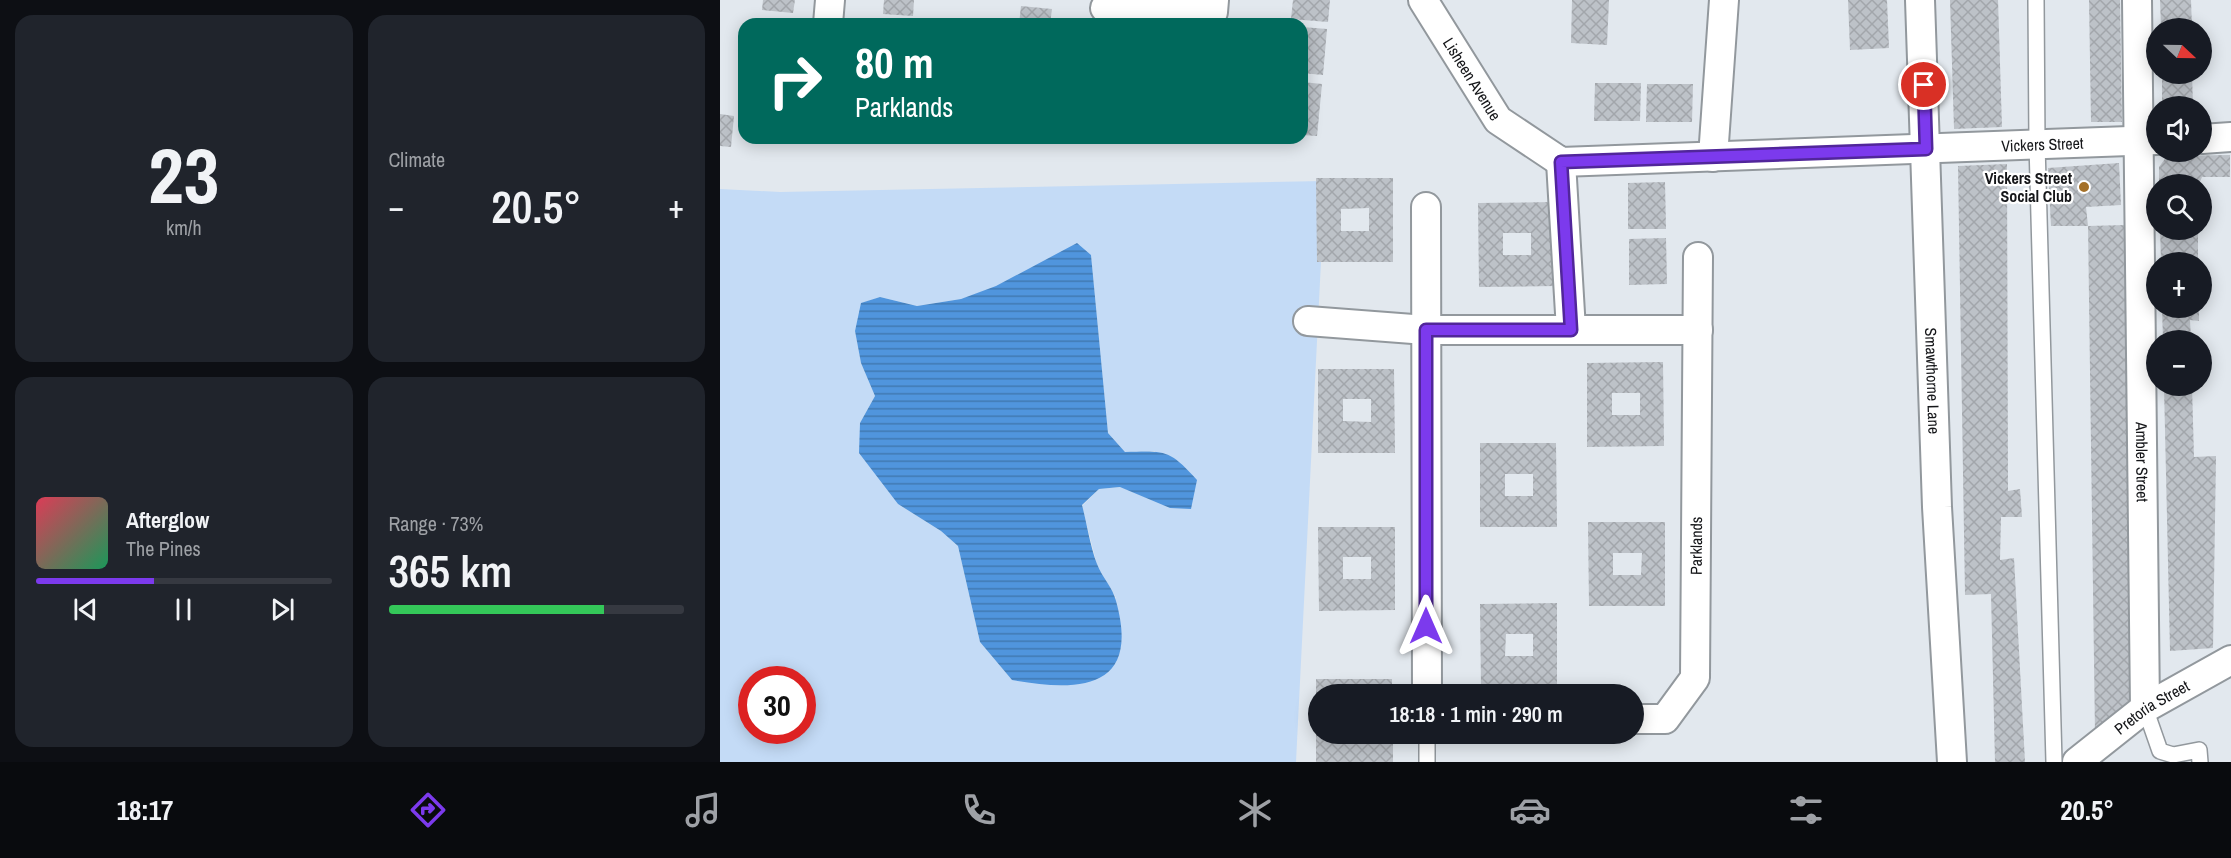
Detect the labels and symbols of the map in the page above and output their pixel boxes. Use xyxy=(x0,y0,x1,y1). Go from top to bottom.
north arrow xyxy=(2146,18,2212,84)
street label: Lisheen Avenue xyxy=(1438,33,1507,125)
pin xyxy=(1898,59,1949,110)
street label: Vickers Street xyxy=(2001,132,2084,157)
place label: Vickers Street Social Club xyxy=(1985,167,2073,207)
marker: Vickers Street Social Club xyxy=(2077,180,2091,194)
street label: Smawthorne Lane xyxy=(1920,327,1946,434)
street label: Ambler Street xyxy=(2131,421,2154,503)
street label: Parklands xyxy=(1685,517,1707,575)
position arrow xyxy=(1394,594,1458,658)
speed limit sign: 30 xyxy=(738,666,816,744)
street label: Pretoria Street xyxy=(2110,674,2193,739)

